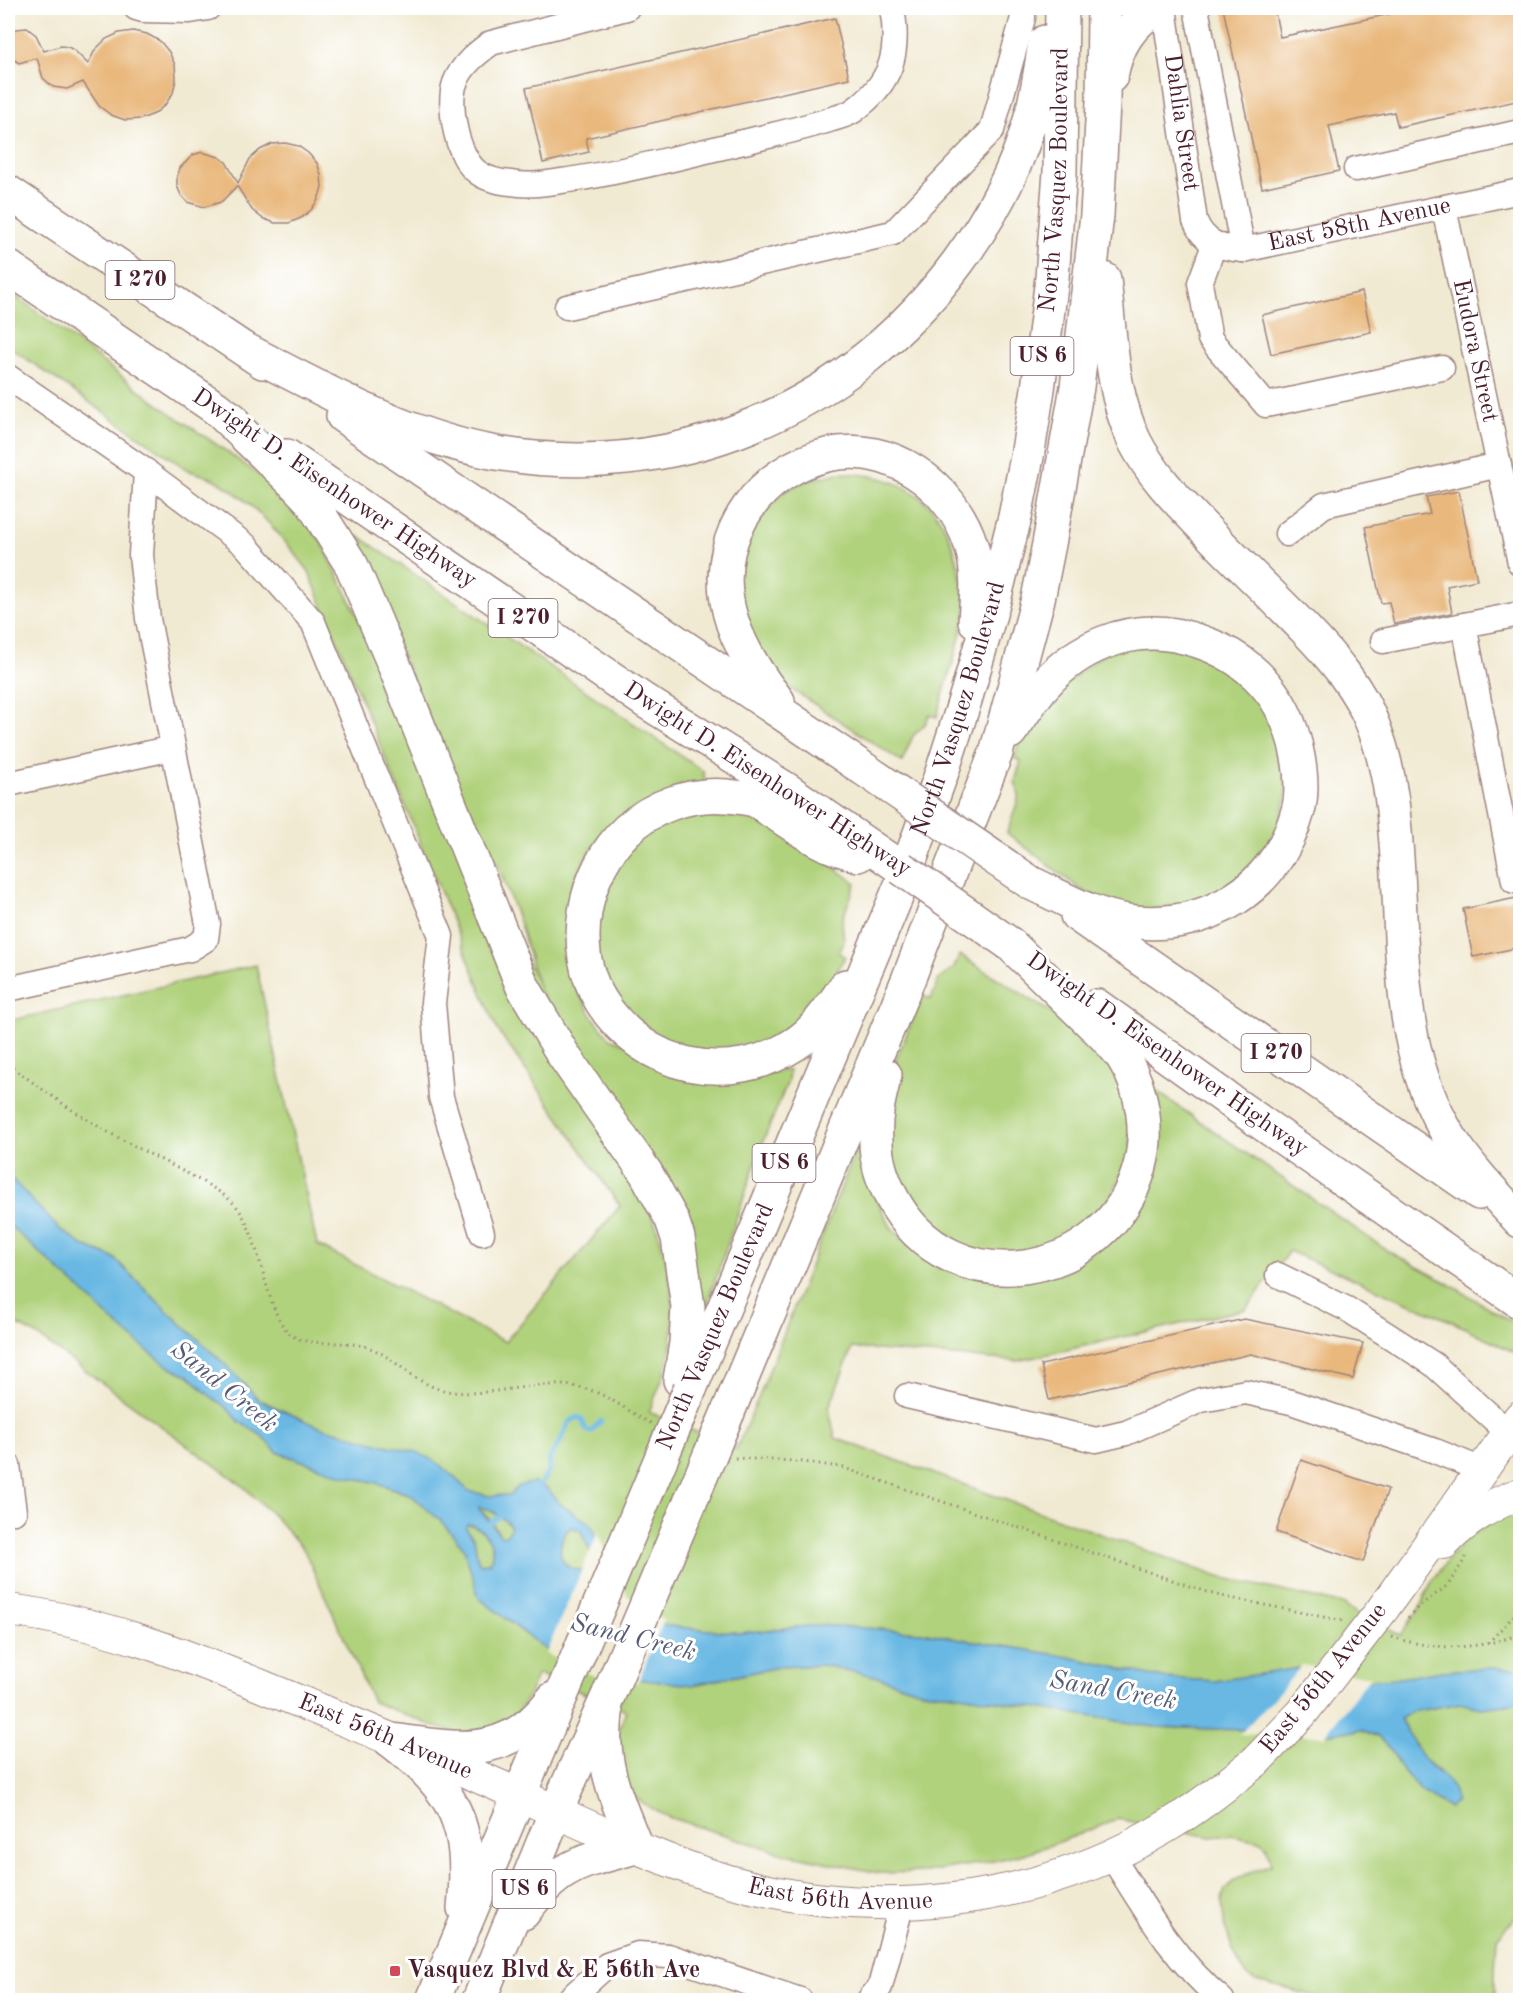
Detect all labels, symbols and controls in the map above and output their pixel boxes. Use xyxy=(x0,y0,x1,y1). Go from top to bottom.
street label: North Vasquez Boulevard xyxy=(1036,47,1074,314)
street label: Dahlia Street xyxy=(1159,52,1203,193)
street label: East 58th Avenue xyxy=(1266,194,1453,256)
road number: I 270 xyxy=(106,261,174,299)
street label: Eudora Street xyxy=(1448,277,1502,425)
road number: US 6 xyxy=(1010,337,1074,375)
street label: Dwight D. Eisenhower Highway xyxy=(187,385,481,594)
street label: North Vasquez Boulevard xyxy=(908,579,1010,839)
road number: I 270 xyxy=(488,599,558,637)
street label: Dwight D. Eisenhower Highway xyxy=(619,678,915,882)
street label: Dwight D. Eisenhower Highway xyxy=(1022,948,1312,1162)
road number: I 270 xyxy=(1242,1034,1310,1072)
road number: US 6 xyxy=(752,1144,816,1182)
street label: North Vasquez Boulevard xyxy=(653,1200,779,1454)
water label: Sand Creek xyxy=(166,1336,282,1438)
street label: East 56th Avenue xyxy=(1256,1599,1392,1759)
water label: Sand Creek xyxy=(567,1610,699,1666)
water label: Sand Creek xyxy=(1047,1667,1179,1715)
street label: East 56th Avenue xyxy=(294,1690,476,1784)
road number: US 6 xyxy=(492,1870,556,1908)
street label: East 56th Avenue xyxy=(745,1875,934,1915)
place label: Vasquez Blvd & E 56th Ave xyxy=(407,1958,700,1983)
marker: Vasquez Blvd & E 56th Ave xyxy=(388,1964,402,1978)

